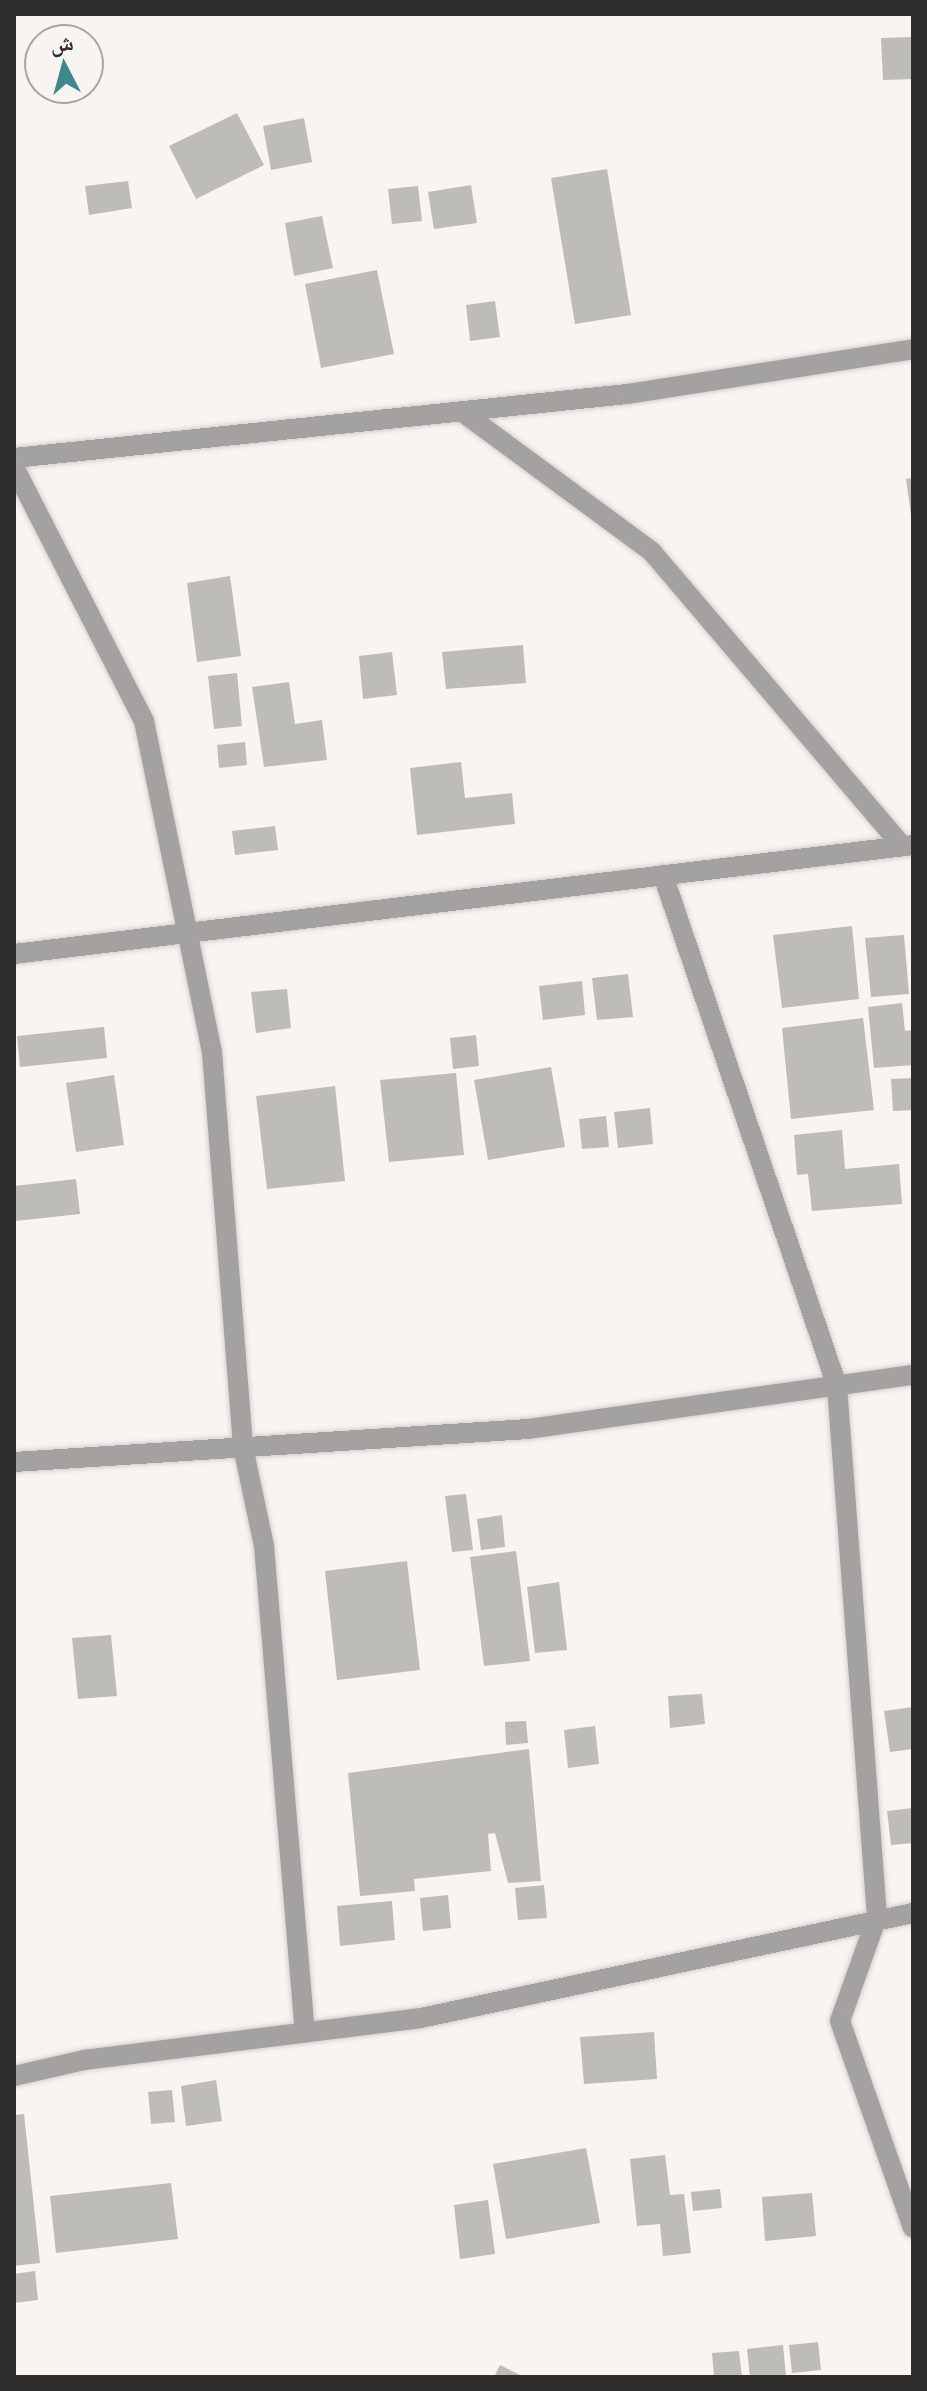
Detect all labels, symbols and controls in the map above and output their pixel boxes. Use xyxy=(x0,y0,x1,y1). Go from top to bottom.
north arrow xyxy=(24,24,104,104)
text: ش xyxy=(49,28,75,56)

